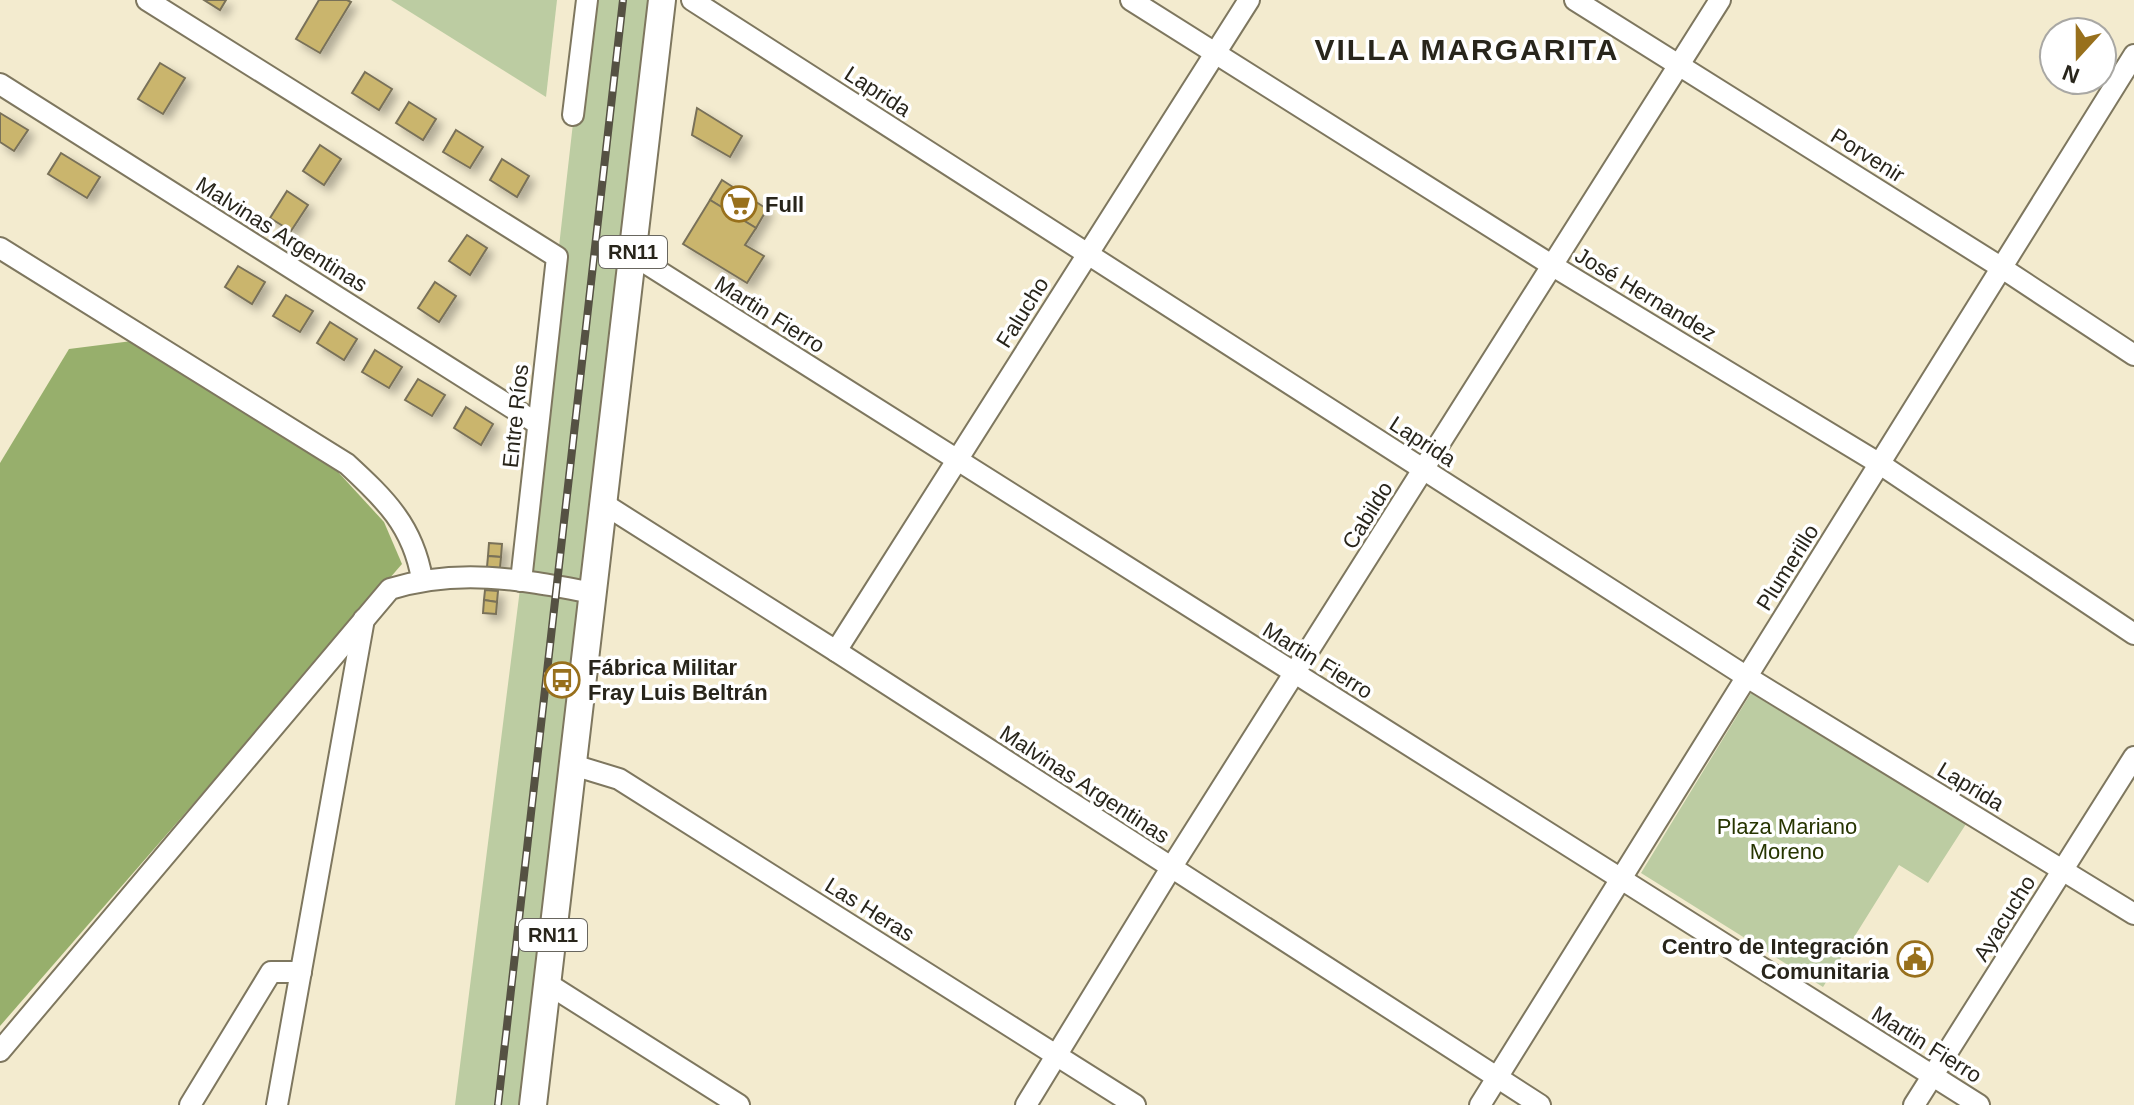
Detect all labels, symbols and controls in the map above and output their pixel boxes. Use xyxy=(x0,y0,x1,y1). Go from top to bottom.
north arrow xyxy=(2038,16,2118,96)
district label: VILLA MARGARITA xyxy=(1315,33,1619,66)
text: N xyxy=(2059,60,2083,89)
street label: Laprida xyxy=(840,61,916,122)
street label: Porvenir xyxy=(1826,123,1909,188)
street label: Malvinas Argentinas xyxy=(192,172,372,297)
supermarket icon: Full xyxy=(720,185,758,223)
place label: Full xyxy=(765,192,804,217)
road number: RN11 xyxy=(599,236,667,268)
street label: José Hernandez xyxy=(1571,242,1721,346)
street label: Martin Fierro xyxy=(710,271,829,358)
street label: Falucho xyxy=(991,272,1054,352)
street label: Entre Ríos xyxy=(498,363,533,469)
street label: Laprida xyxy=(1385,411,1461,472)
street label: Cabildo xyxy=(1337,477,1398,554)
street label: Plumerillo xyxy=(1751,520,1824,615)
street label: Martin Fierro xyxy=(1258,617,1377,704)
place label: Fábrica Militar Fray Luis Beltrán xyxy=(588,655,768,705)
bus stop icon: Fábrica Militar Fray Luis Beltrán xyxy=(543,661,581,699)
street label: Malvinas Argentinas xyxy=(995,720,1174,849)
street label: Laprida xyxy=(1933,757,2009,816)
park label: Plaza Mariano Moreno xyxy=(1717,814,1857,864)
street label: Ayacucho xyxy=(1968,871,2041,966)
street label: Las Heras xyxy=(821,872,919,947)
road number: RN11 xyxy=(519,919,587,951)
place label: Centro de Integración Comunitaria xyxy=(1662,934,1890,984)
public building icon: Centro de Integración Comunitaria xyxy=(1896,940,1934,978)
street label: Martin Fierro xyxy=(1867,1001,1986,1088)

